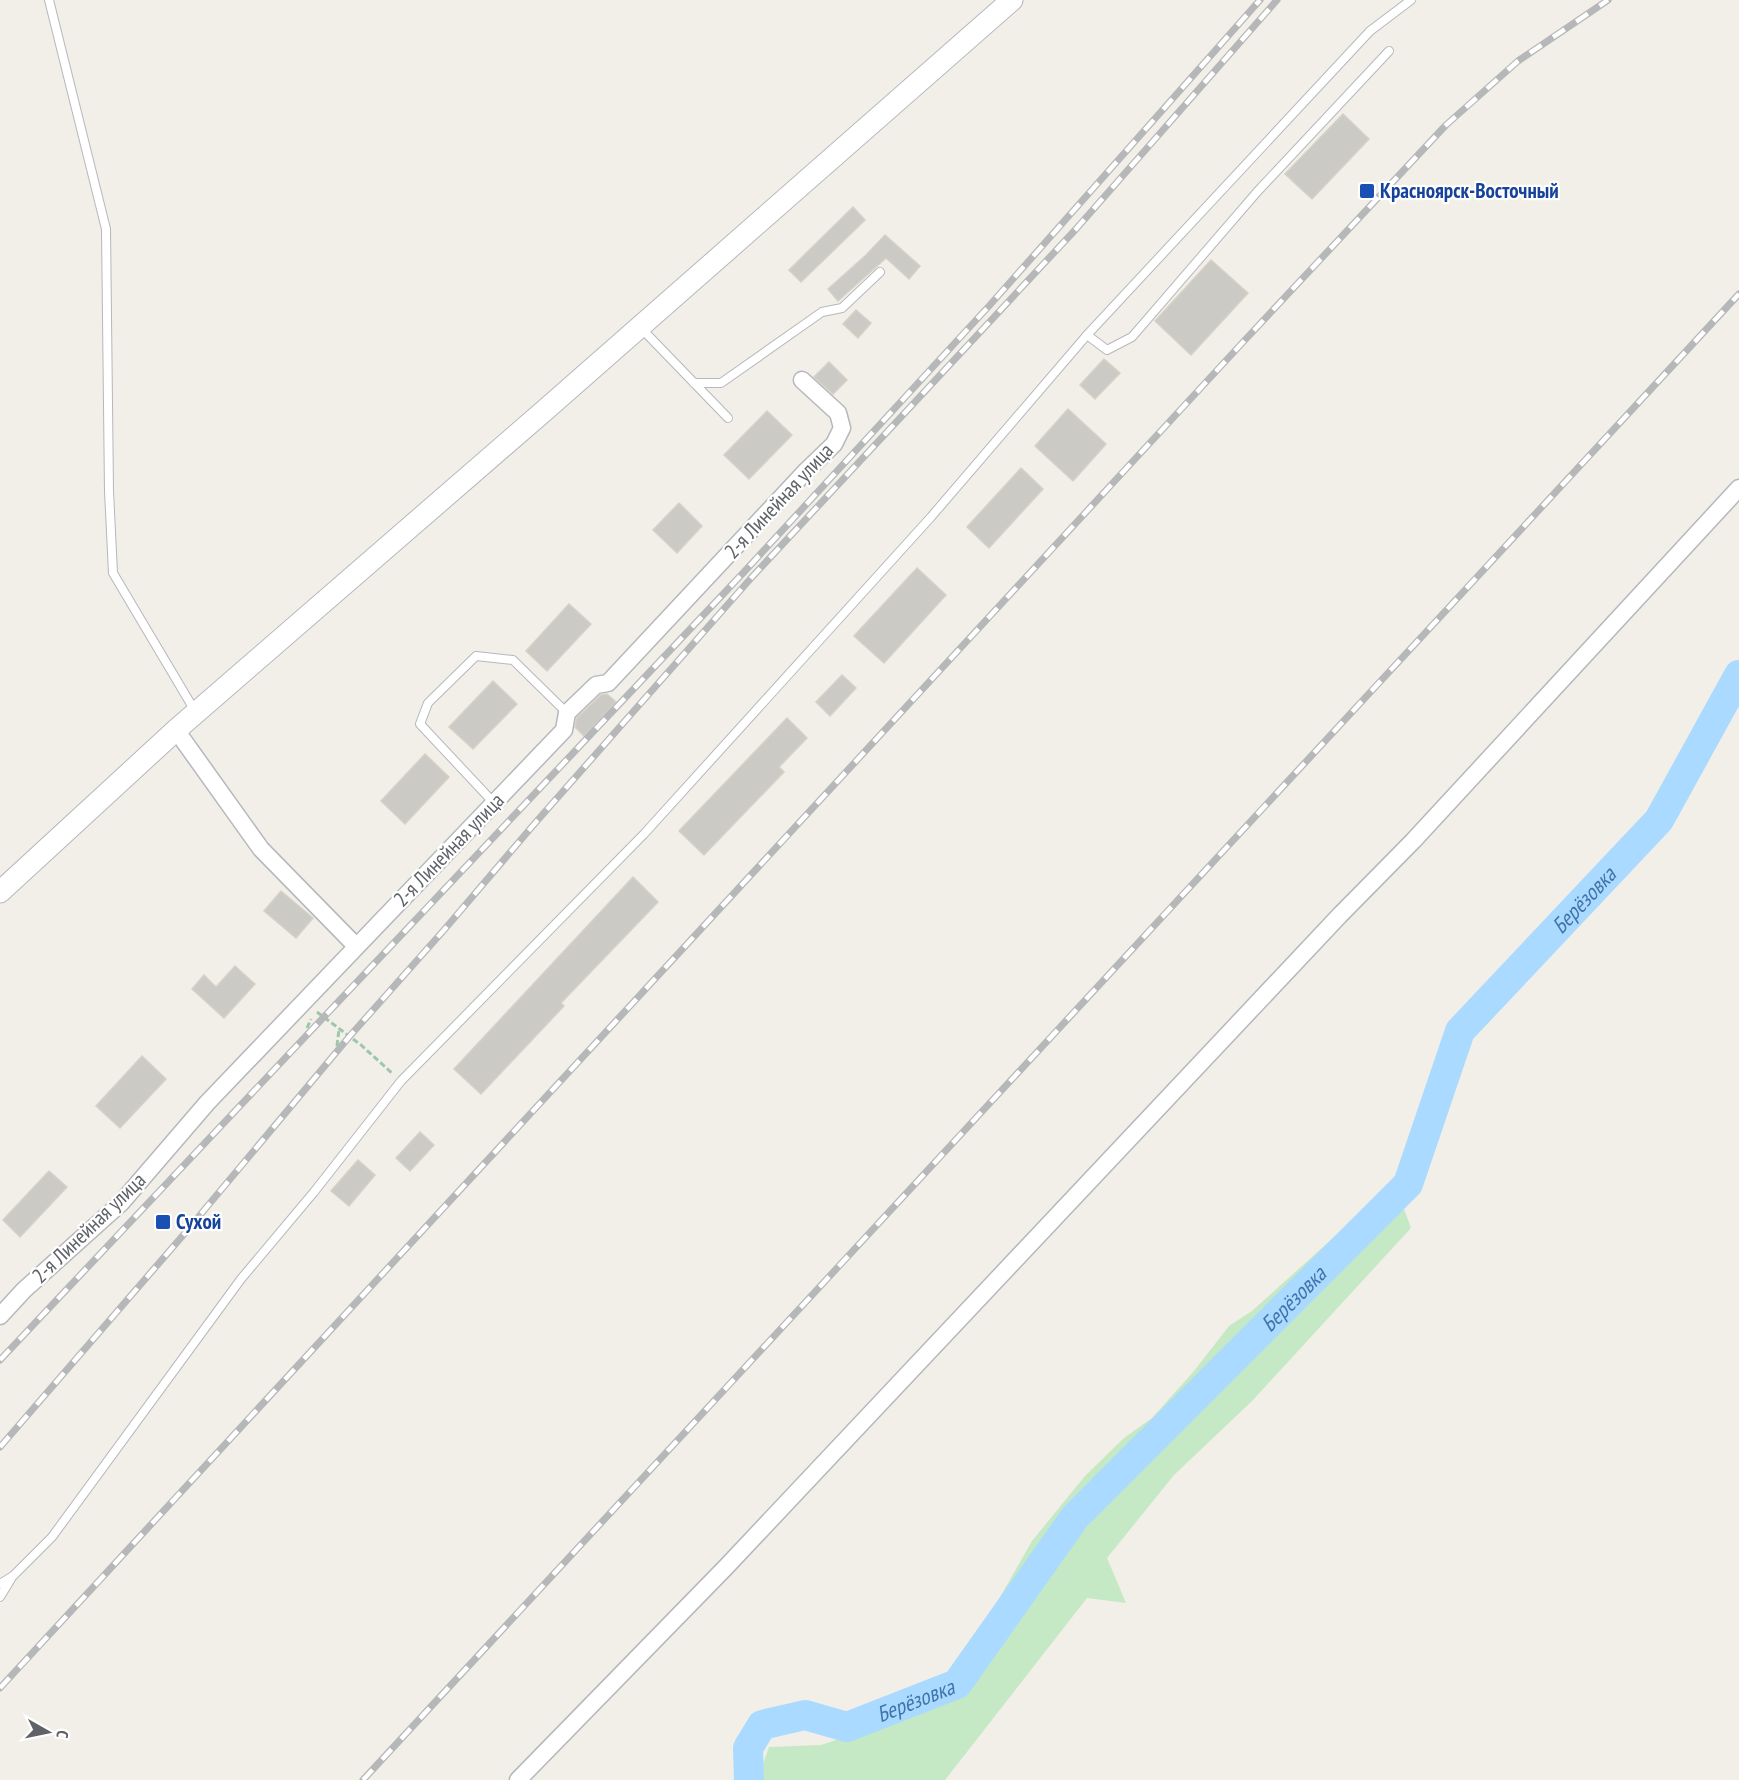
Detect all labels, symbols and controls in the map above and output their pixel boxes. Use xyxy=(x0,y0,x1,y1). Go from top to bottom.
place label: Красноярск-Восточный xyxy=(1380,177,1559,204)
marker: Красноярск-Восточный xyxy=(1358,182,1376,200)
street label: 2-я Линейная улица xyxy=(718,437,839,564)
street label: 2-я Линейная улица xyxy=(388,787,510,912)
water label: Берёзовка xyxy=(1546,860,1622,939)
street label: 2-я Линейная улица xyxy=(26,1167,151,1289)
place label: Сухой xyxy=(176,1208,221,1235)
marker: Сухой xyxy=(154,1213,172,1231)
water label: Берёзовка xyxy=(1255,1259,1333,1337)
water label: Берёзовка xyxy=(872,1672,959,1728)
north arrow xyxy=(18,1702,78,1762)
text: С xyxy=(52,1729,73,1740)

